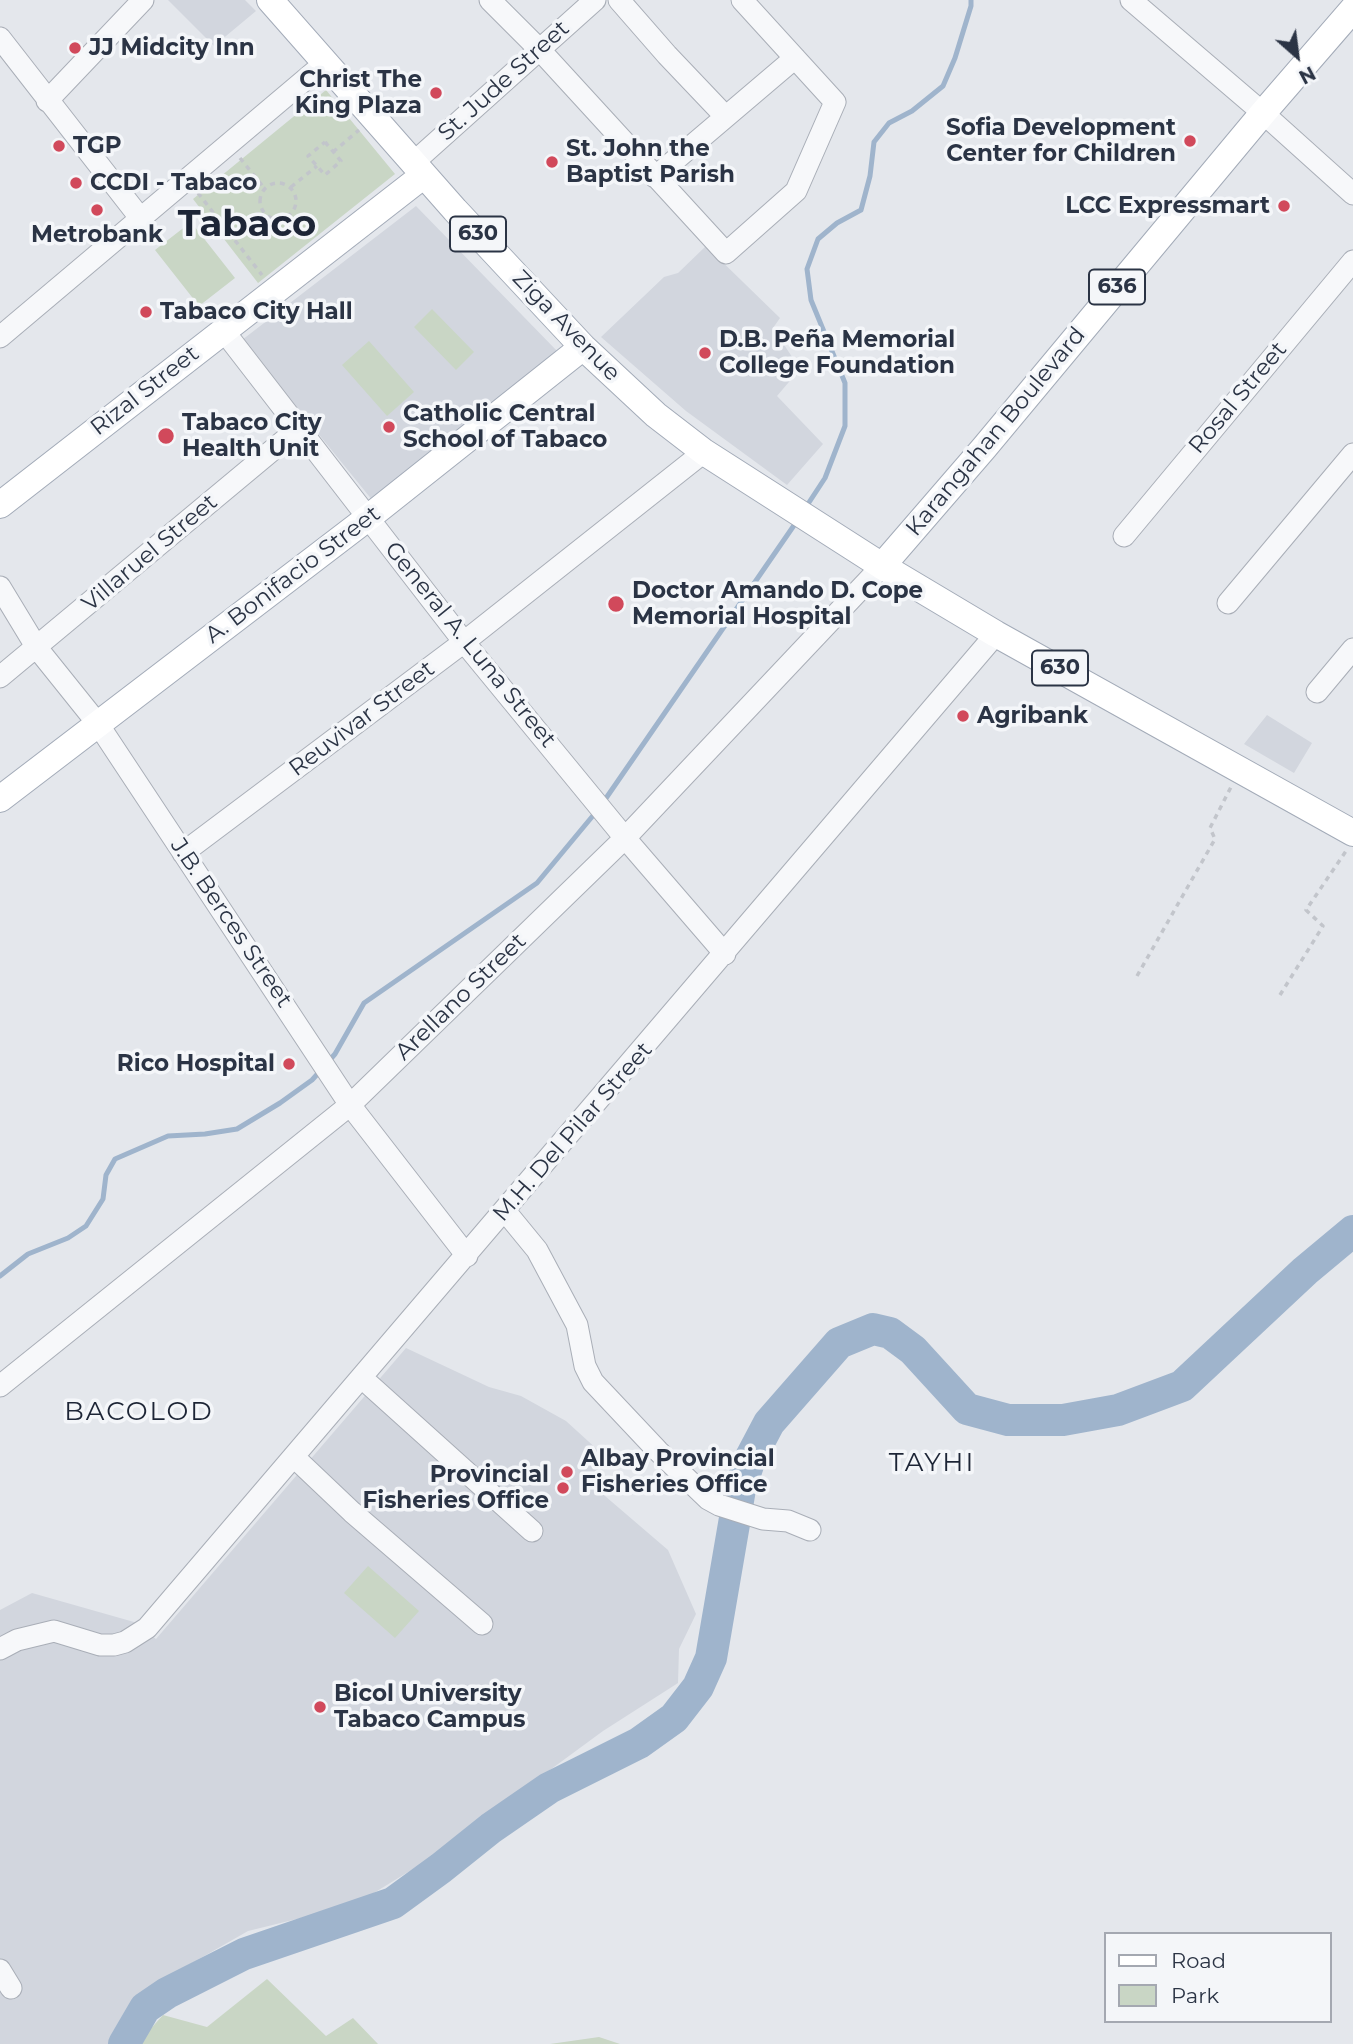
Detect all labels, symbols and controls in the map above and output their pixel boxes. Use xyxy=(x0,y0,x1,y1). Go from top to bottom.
street label: St. Jude Street xyxy=(433,15,575,147)
north arrow xyxy=(1262,21,1332,91)
place label: JJ Midcity Inn xyxy=(89,34,255,62)
marker: JJ Midcity Inn xyxy=(67,40,83,56)
text: N xyxy=(1295,61,1319,89)
place label: Christ The King Plaza xyxy=(295,66,422,120)
marker: Christ The King Plaza xyxy=(428,85,444,101)
place label: Sofia Development Center for Children xyxy=(946,114,1176,168)
place label: TGP xyxy=(73,132,122,160)
marker: Sofia Development Center for Children xyxy=(1182,133,1198,149)
place label: St. John the Baptist Parish xyxy=(566,135,735,189)
marker: TGP xyxy=(51,138,67,154)
marker: St. John the Baptist Parish xyxy=(544,154,560,170)
place label: CCDI - Tabaco xyxy=(90,169,257,197)
marker: CCDI - Tabaco xyxy=(68,175,84,191)
place label: LCC Expressmart xyxy=(1065,192,1270,220)
marker: LCC Expressmart xyxy=(1276,198,1292,214)
marker: Metrobank xyxy=(89,202,105,218)
district label: Tabaco xyxy=(178,203,316,247)
road number: 630 xyxy=(450,216,506,252)
place label: Metrobank xyxy=(31,221,163,249)
street label: Ziga Avenue xyxy=(506,265,626,387)
road number: 636 xyxy=(1089,270,1145,304)
place label: Tabaco City Hall xyxy=(160,298,353,326)
marker: Tabaco City Hall xyxy=(138,304,154,320)
street label: Karangahan Boulevard xyxy=(901,322,1091,542)
place label: D.B. Peña Memorial College Foundation xyxy=(719,326,955,380)
street label: Rosal Street xyxy=(1183,336,1293,460)
street label: Rizal Street xyxy=(85,340,205,442)
marker: D.B. Peña Memorial College Foundation xyxy=(697,345,713,361)
place label: Catholic Central School of Tabaco xyxy=(403,400,607,454)
place label: Tabaco City Health Unit xyxy=(182,409,322,463)
marker: Catholic Central School of Tabaco xyxy=(381,419,397,435)
marker: Tabaco City Health Unit xyxy=(156,426,176,446)
street label: Villaruel Street xyxy=(77,488,223,618)
street label: A. Bonifacio Street xyxy=(200,500,386,650)
street label: General A. Luna Street xyxy=(378,537,562,753)
place label: Doctor Amando D. Cope Memorial Hospital xyxy=(632,577,923,631)
marker: Doctor Amando D. Cope Memorial Hospital xyxy=(606,594,626,614)
road number: 630 xyxy=(1032,650,1088,686)
street label: Reuvivar Street xyxy=(284,655,440,783)
place label: Agribank xyxy=(977,702,1088,730)
marker: Agribank xyxy=(955,708,971,724)
street label: J.B. Berces Street xyxy=(164,833,298,1013)
street label: Arellano Street xyxy=(390,928,532,1066)
street label: M.H. Del Pilar Street xyxy=(488,1037,658,1227)
place label: Rico Hospital xyxy=(117,1050,275,1078)
marker: Rico Hospital xyxy=(281,1056,297,1072)
district label: BACOLOD xyxy=(65,1396,213,1428)
place label: Albay Provincial Fisheries Office xyxy=(581,1445,775,1499)
district label: TAYHI xyxy=(889,1447,975,1479)
place label: Provincial Fisheries Office xyxy=(363,1461,549,1515)
marker: Albay Provincial Fisheries Office xyxy=(559,1464,575,1480)
marker: Provincial Fisheries Office xyxy=(555,1480,571,1496)
place label: Bicol University Tabaco Campus xyxy=(334,1680,526,1734)
marker: Bicol University Tabaco Campus xyxy=(312,1699,328,1715)
legend xyxy=(1104,1932,1332,2023)
text: Road xyxy=(1171,1948,1226,1973)
text: Park xyxy=(1171,1983,1219,2008)

